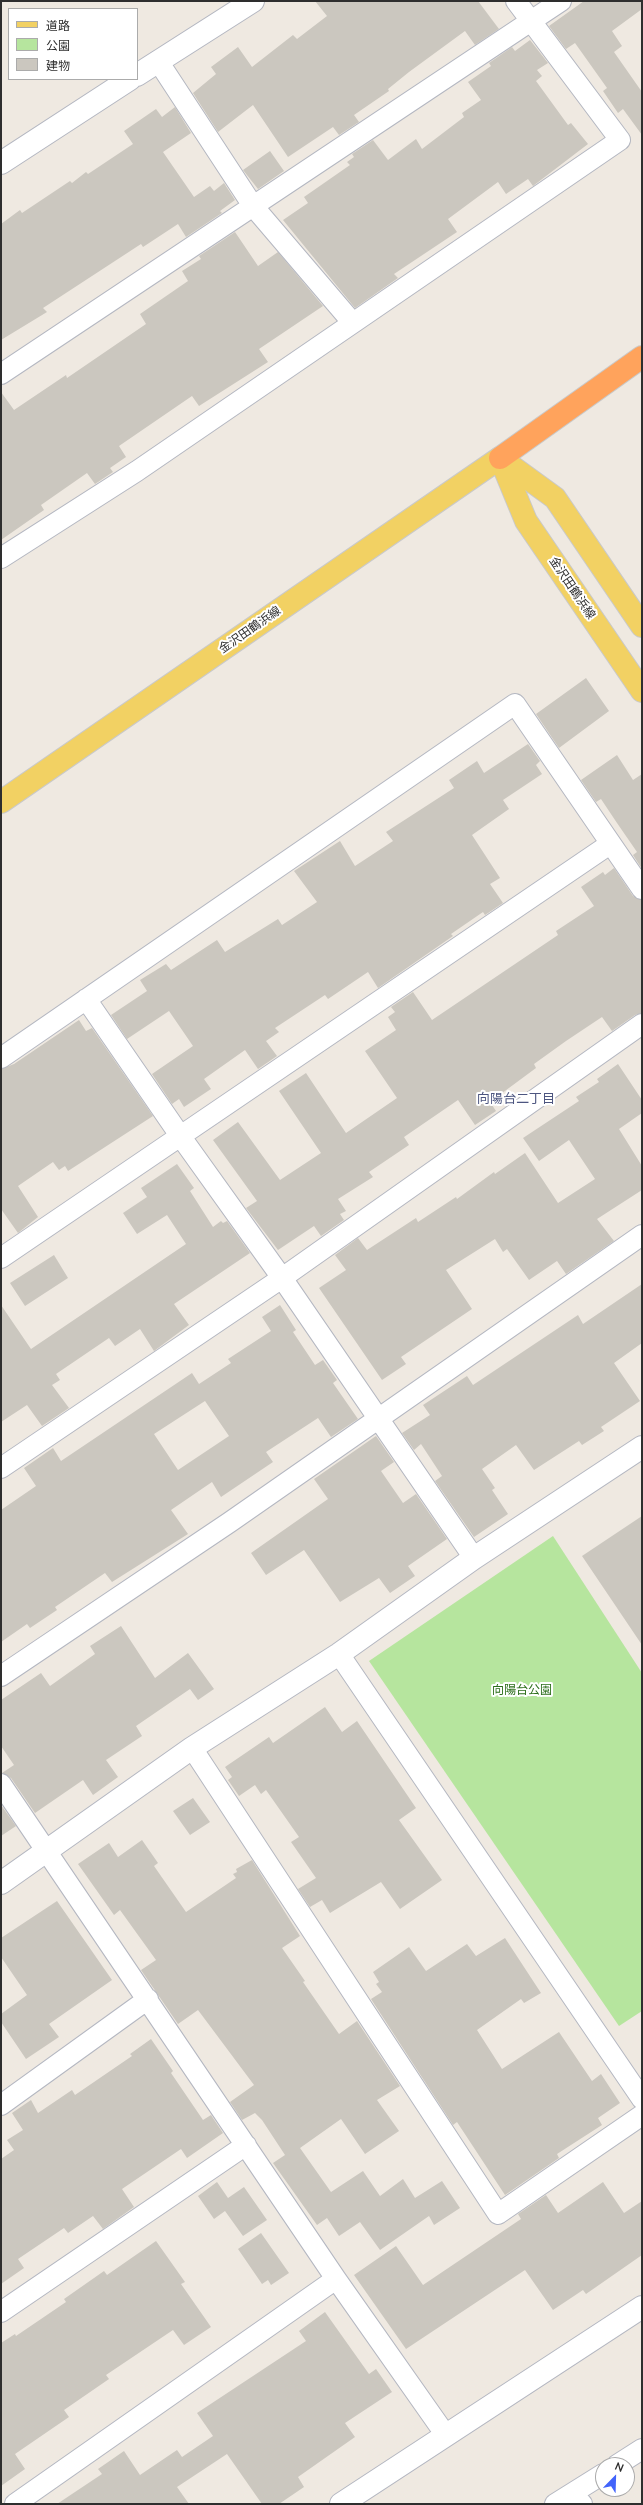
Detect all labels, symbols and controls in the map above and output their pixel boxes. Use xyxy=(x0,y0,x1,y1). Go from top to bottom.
legend xyxy=(8,8,138,80)
text: 道路 xyxy=(46,18,70,33)
text: 公園 xyxy=(46,38,70,53)
text: 建物 xyxy=(46,58,70,73)
street label: 金沢田鶴浜線 xyxy=(546,554,598,622)
street label: 金沢田鶴浜線 xyxy=(216,603,284,657)
district label: 向陽台二丁目 xyxy=(477,1091,555,1107)
park label: 向陽台公園 xyxy=(492,1683,552,1697)
north arrow xyxy=(595,2457,635,2497)
text: N xyxy=(613,2459,626,2475)

